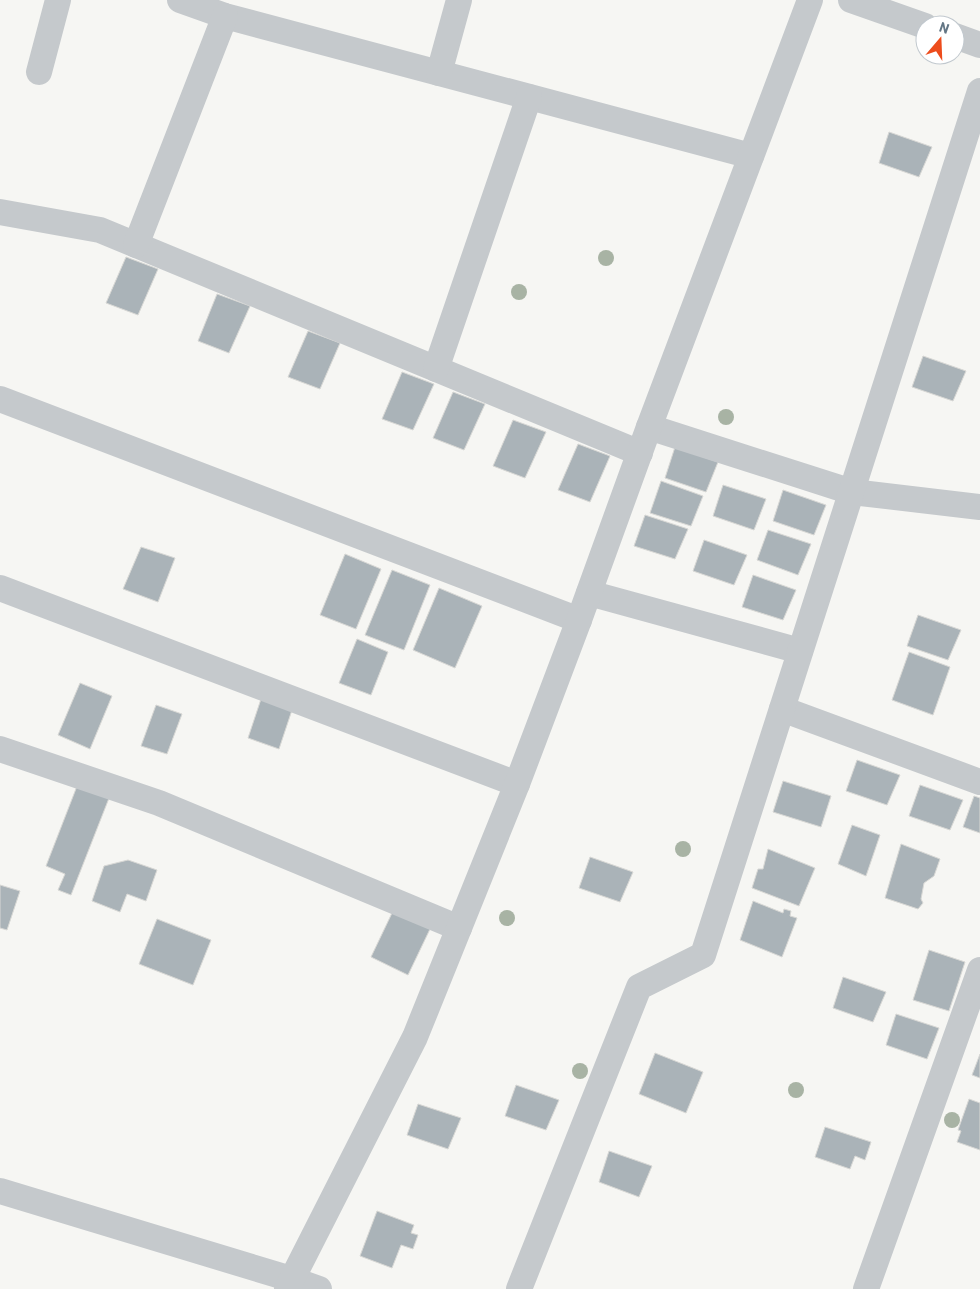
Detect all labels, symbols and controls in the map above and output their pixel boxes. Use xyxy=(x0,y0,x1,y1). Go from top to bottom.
north arrow xyxy=(915,15,965,65)
text: N xyxy=(937,18,952,37)

